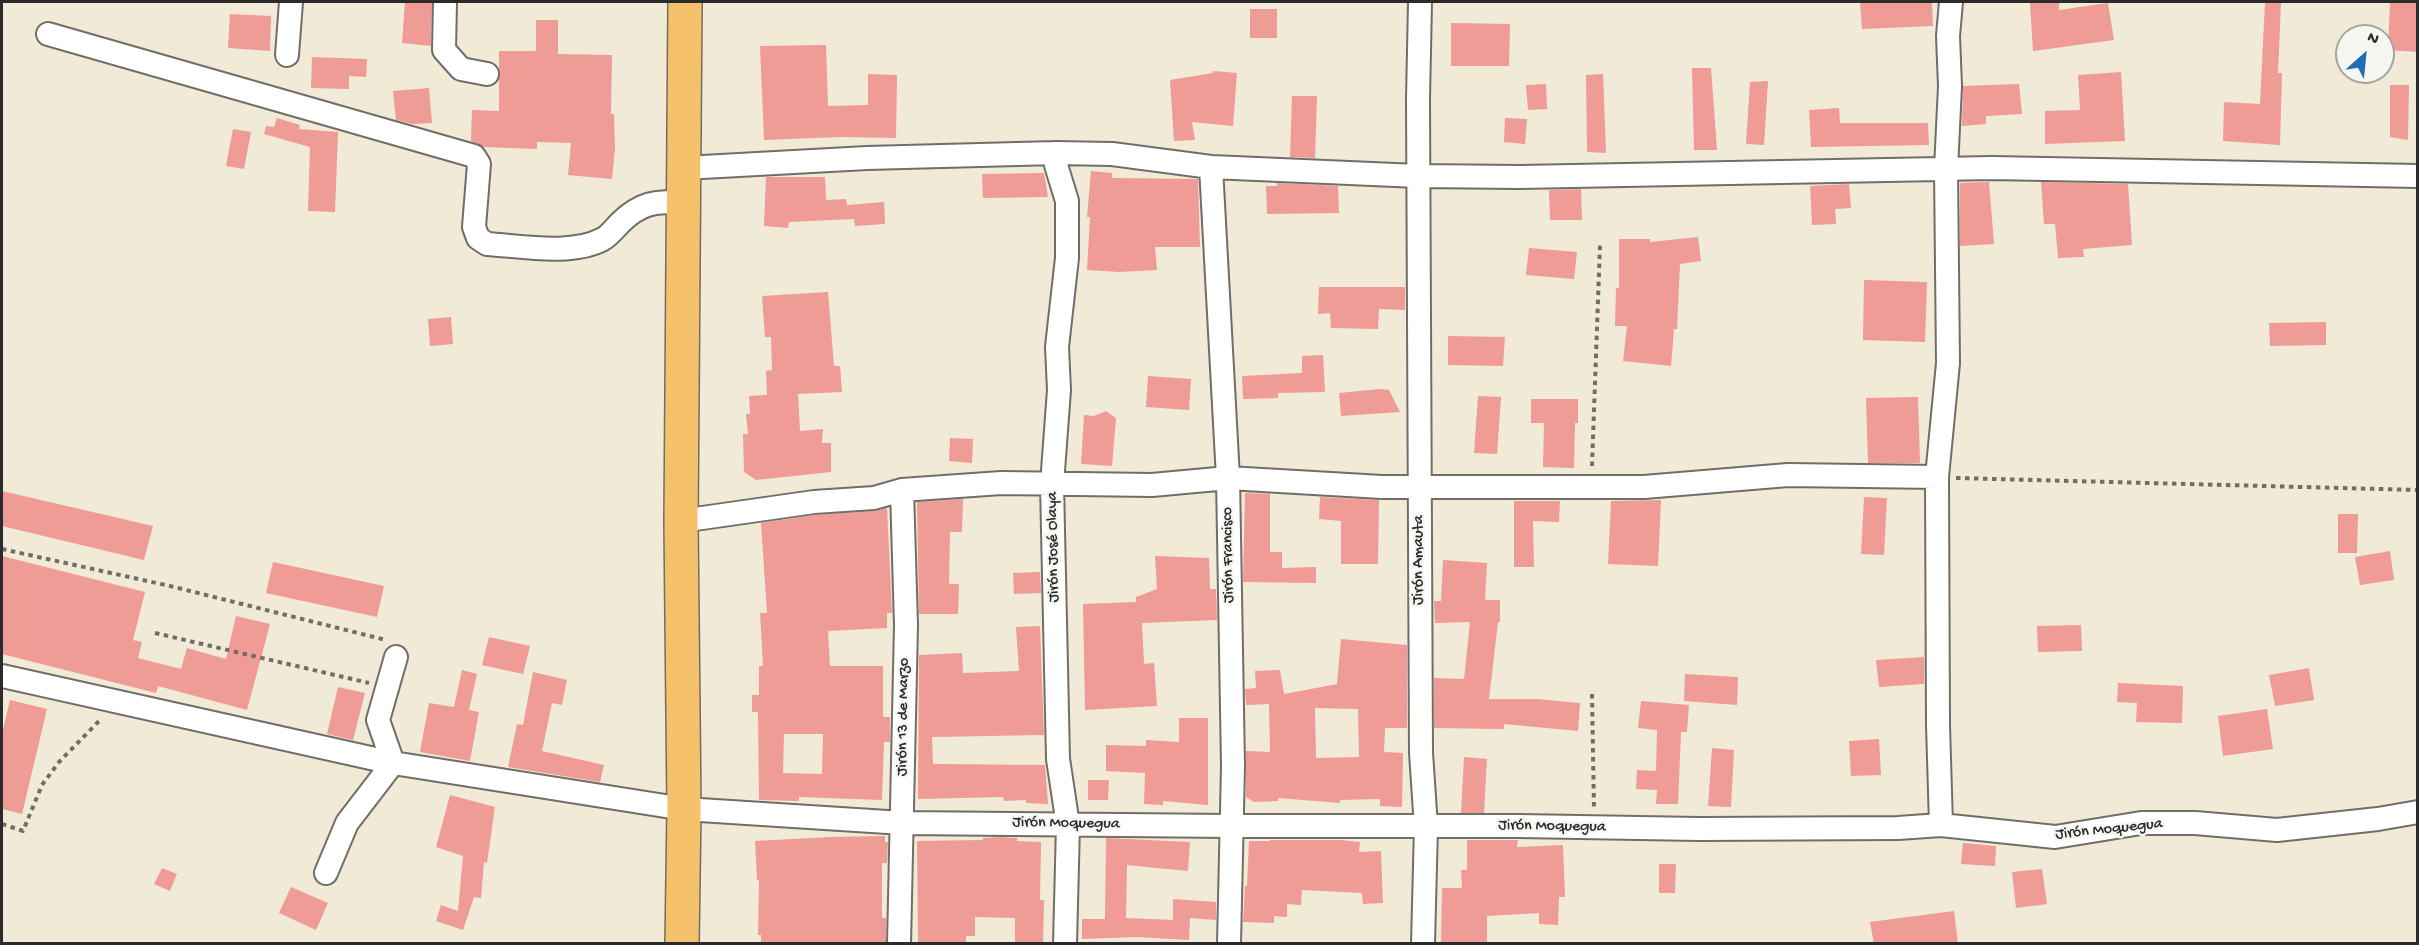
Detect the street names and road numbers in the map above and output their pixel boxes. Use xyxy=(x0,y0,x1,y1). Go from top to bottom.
street label: Jirón José Olaya xyxy=(1043,491,1065,603)
street label: Jirón Francisco xyxy=(1219,507,1239,603)
street label: Jirón Amauta xyxy=(1410,515,1430,605)
street label: Jirón 13 de Marzo xyxy=(893,658,915,776)
street label: Jirón Moquegua xyxy=(1012,813,1120,835)
street label: Jirón Moquegua xyxy=(2055,815,2163,845)
street label: Jirón Moquegua xyxy=(1498,816,1606,838)

